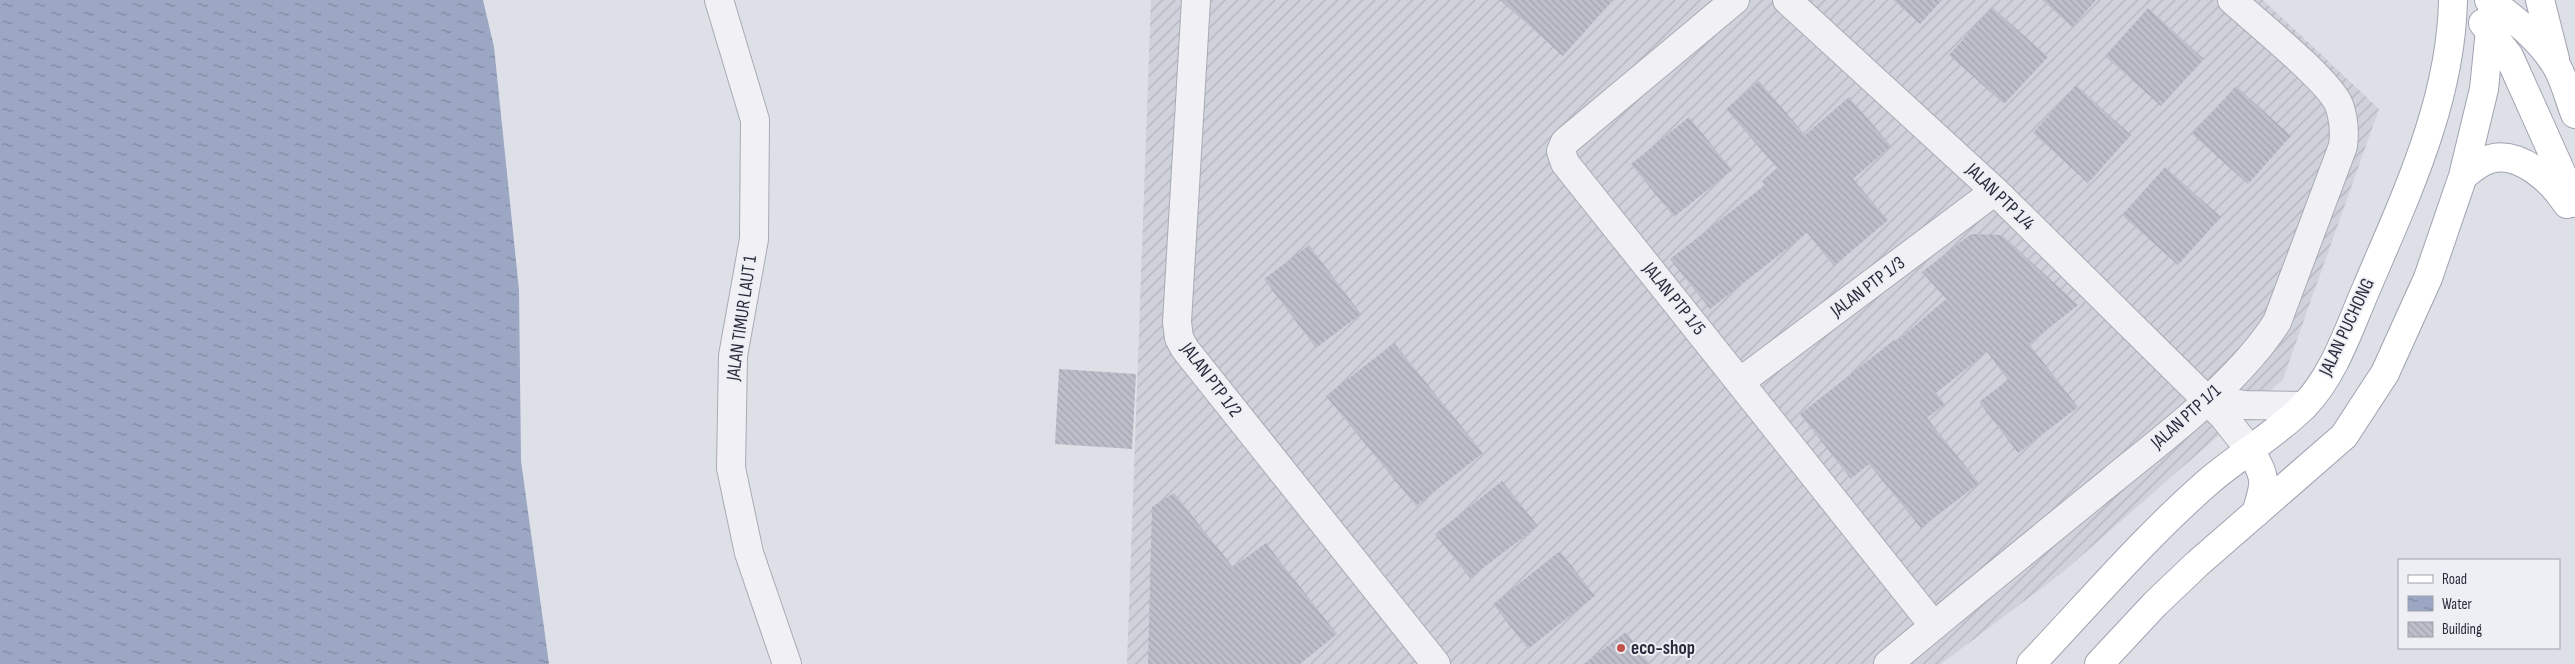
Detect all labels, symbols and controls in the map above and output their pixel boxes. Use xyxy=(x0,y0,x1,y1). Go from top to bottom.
street label: JALAN PTP 1/4 xyxy=(1960,158,2039,235)
street label: JALAN PTP 1/3 xyxy=(1825,252,1910,323)
street label: JALAN TIMUR LAUT 1 xyxy=(722,254,762,383)
street label: JALAN PTP 1/5 xyxy=(1637,257,1710,340)
street label: JALAN PUCHONG xyxy=(2314,275,2380,380)
street label: JALAN PTP 1/2 xyxy=(1175,337,1246,422)
street label: JALAN PTP 1/1 xyxy=(2146,379,2226,455)
legend xyxy=(2398,559,2560,649)
text: Road xyxy=(2442,570,2467,589)
text: Water xyxy=(2442,595,2473,614)
text: Building xyxy=(2442,620,2482,639)
place label: eco-shop xyxy=(1631,637,1695,660)
marker: eco-shop xyxy=(1615,642,1627,654)

